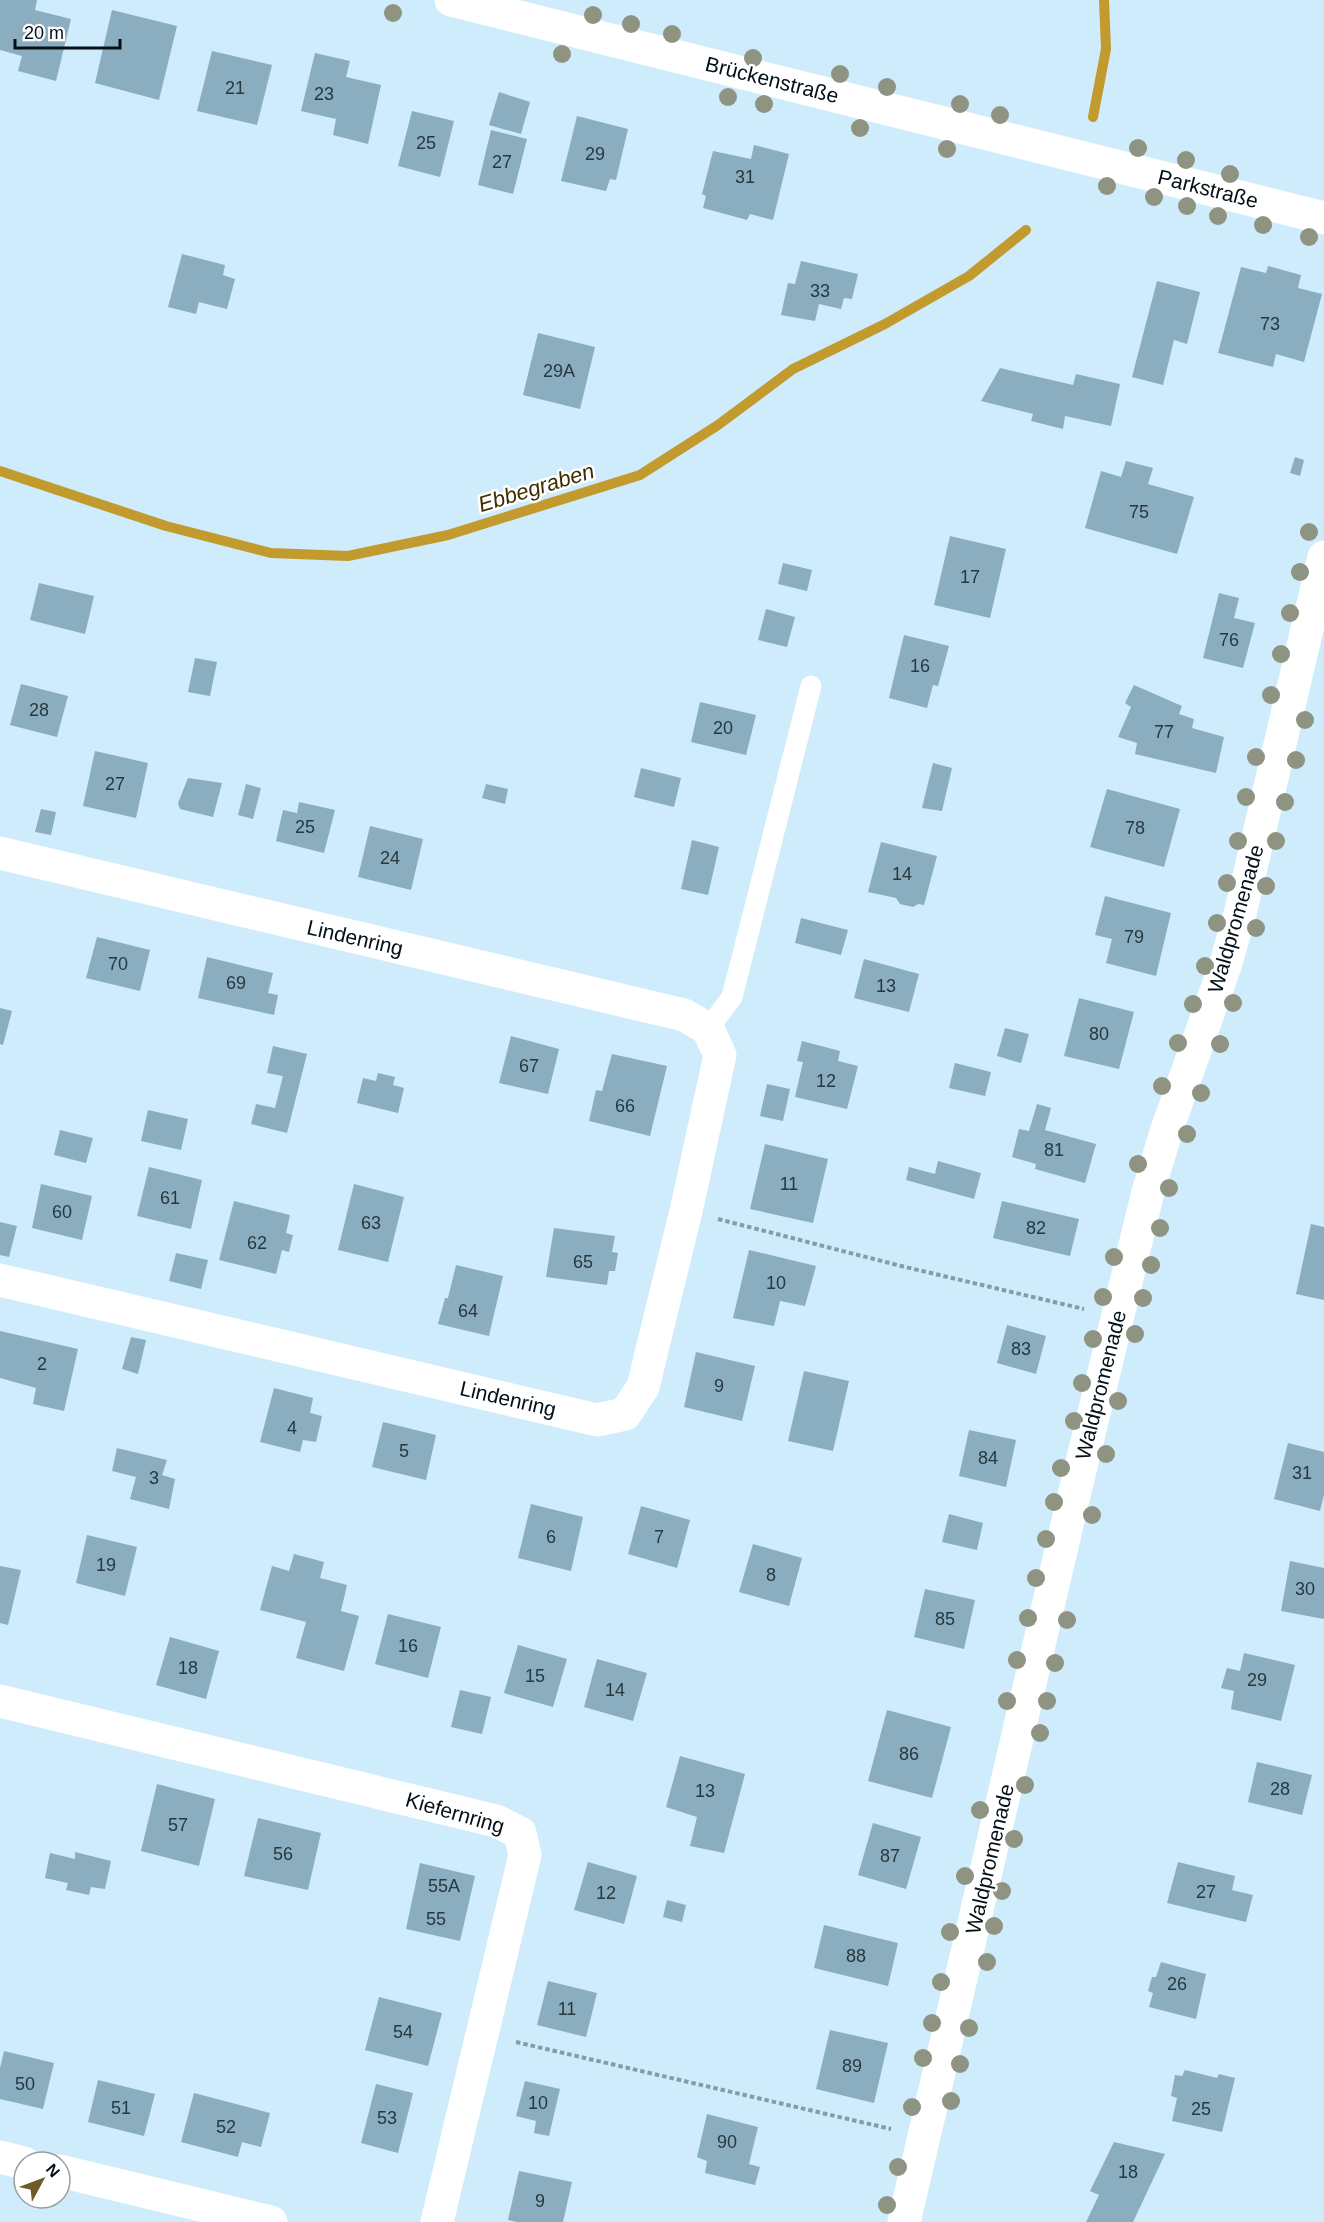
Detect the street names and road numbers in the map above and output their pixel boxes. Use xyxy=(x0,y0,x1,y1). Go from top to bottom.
street label: Brückenstraße xyxy=(703,52,841,107)
street label: Parkstraße xyxy=(1156,165,1261,212)
street label: Waldpromenade xyxy=(1203,842,1268,996)
street label: Lindenring xyxy=(305,915,405,960)
street label: Waldpromenade xyxy=(1071,1308,1130,1462)
street label: Lindenring xyxy=(458,1376,558,1421)
street label: Waldpromenade xyxy=(961,1782,1018,1936)
street label: Kiefernring xyxy=(403,1787,507,1838)

